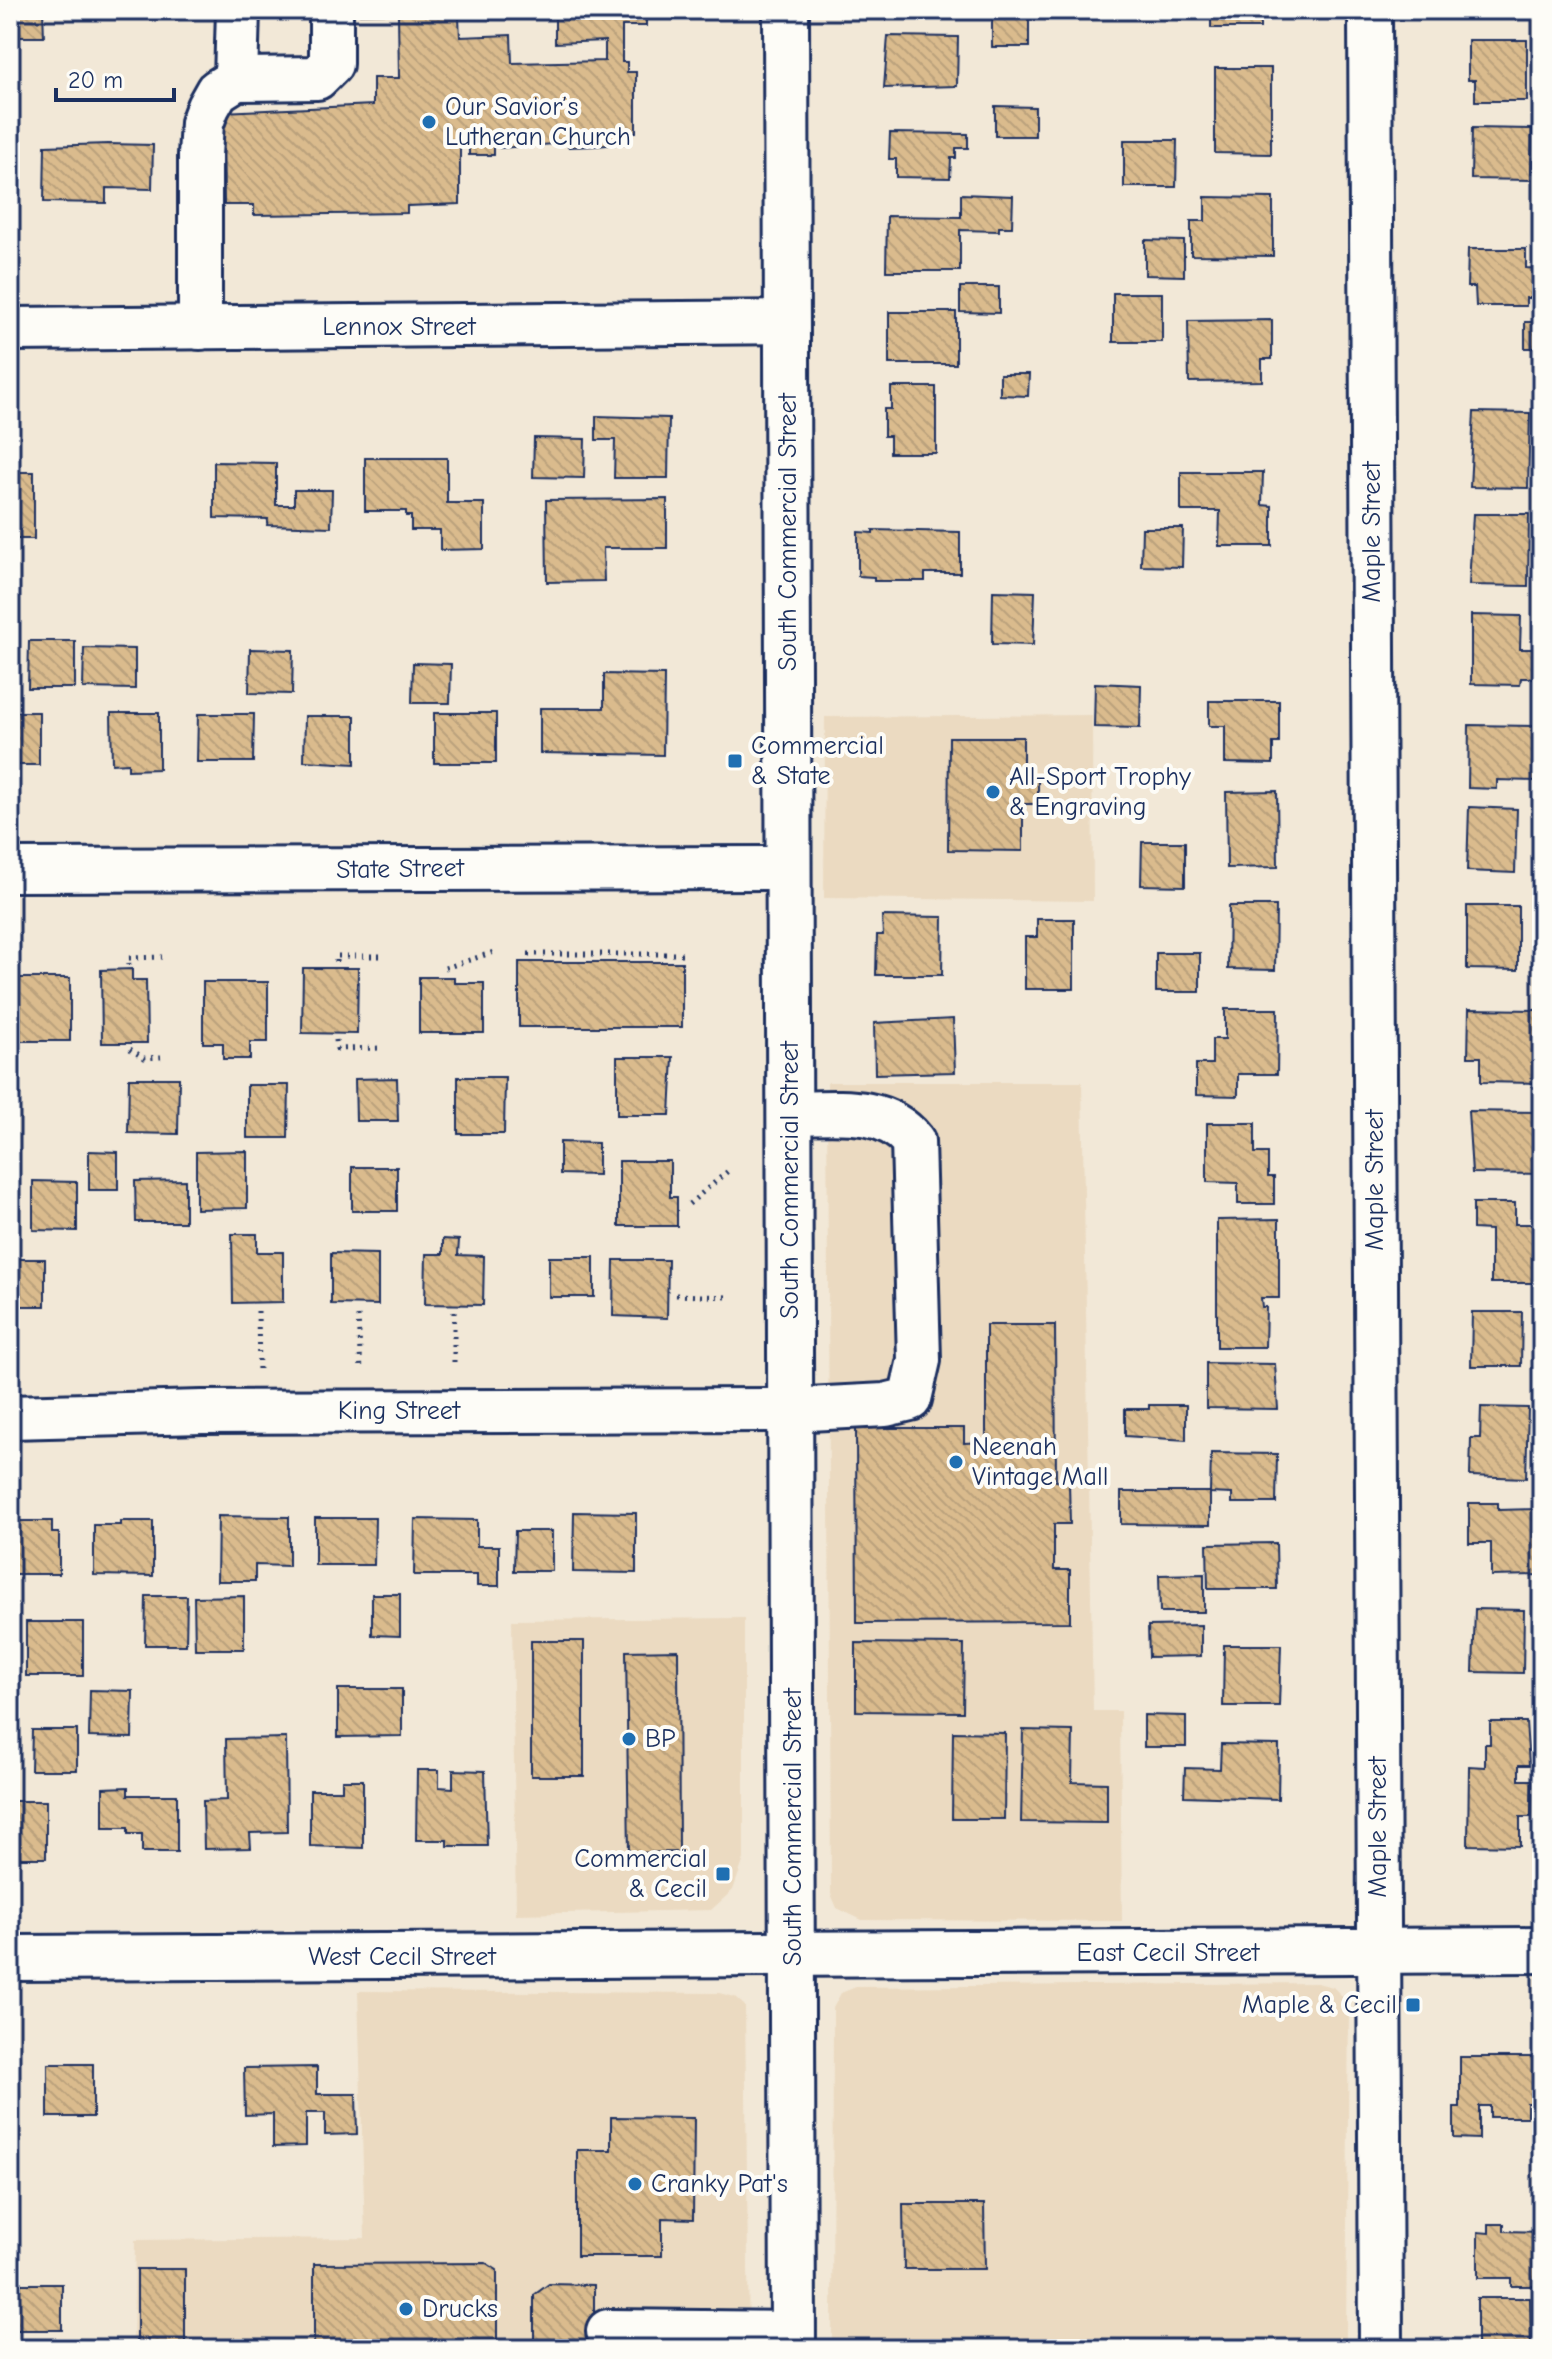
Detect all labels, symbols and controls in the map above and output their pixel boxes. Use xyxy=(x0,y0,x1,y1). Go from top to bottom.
scale bar xyxy=(56,52,174,102)
text: 20 m xyxy=(68,66,123,94)
place label: Our Savior’s Lutheran Church xyxy=(445,92,631,152)
marker: Our Savior’s Lutheran Church xyxy=(420,113,438,131)
street label: Lennox Street xyxy=(322,312,477,342)
street label: South Commercial Street xyxy=(773,391,803,671)
street label: Maple Street xyxy=(1357,460,1387,603)
place label: Commercial & State xyxy=(751,731,884,791)
marker: Commercial & State xyxy=(726,752,744,770)
place label: All-Sport Trophy & Engraving xyxy=(1009,762,1191,822)
marker: All-Sport Trophy & Engraving xyxy=(984,783,1002,801)
street label: State Street xyxy=(336,853,466,885)
street label: South Commercial Street xyxy=(775,1039,805,1319)
street label: Maple Street xyxy=(1360,1108,1390,1251)
street label: King Street xyxy=(338,1396,462,1426)
place label: Neenah Vintage Mall xyxy=(972,1432,1108,1492)
marker: Neenah Vintage Mall xyxy=(947,1453,965,1471)
street label: South Commercial Street xyxy=(778,1686,808,1966)
place label: BP xyxy=(645,1724,676,1754)
marker: BP xyxy=(620,1730,638,1748)
street label: Maple Street xyxy=(1363,1755,1393,1898)
place label: Commercial & Cecil xyxy=(574,1844,707,1904)
marker: Commercial & Cecil xyxy=(714,1865,732,1883)
street label: East Cecil Street xyxy=(1077,1938,1261,1968)
street label: West Cecil Street xyxy=(308,1942,497,1972)
place label: Maple & Cecil xyxy=(1242,1990,1397,2020)
marker: Maple & Cecil xyxy=(1404,1996,1422,2014)
place label: Cranky Pat's xyxy=(651,2169,788,2199)
marker: Cranky Pat's xyxy=(626,2175,644,2193)
place label: Drucks xyxy=(422,2294,498,2324)
marker: Drucks xyxy=(397,2300,415,2318)

